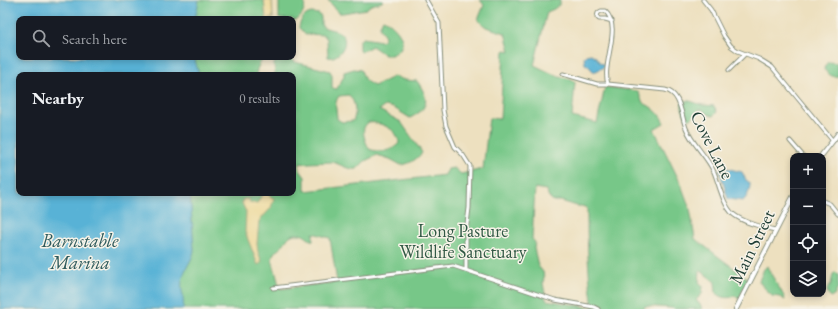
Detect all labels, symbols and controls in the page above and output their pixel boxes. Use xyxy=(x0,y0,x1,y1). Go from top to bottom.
search box xyxy=(16,16,296,60)
icon: search xyxy=(30,27,52,49)
text: Search here xyxy=(62,29,127,48)
text: Nearby xyxy=(32,87,84,109)
text: 0 results xyxy=(239,90,280,107)
street label: Cove Lane xyxy=(685,107,739,183)
map controls xyxy=(790,153,826,297)
button: + xyxy=(790,153,826,189)
button: − xyxy=(790,189,826,225)
street label: Main Street xyxy=(724,205,780,288)
park label: Long Pasture Wildlife Sanctuary xyxy=(399,219,527,263)
button: locate xyxy=(790,225,826,261)
water label: Barnstable Marina xyxy=(41,228,119,275)
button: layers xyxy=(790,261,826,297)

